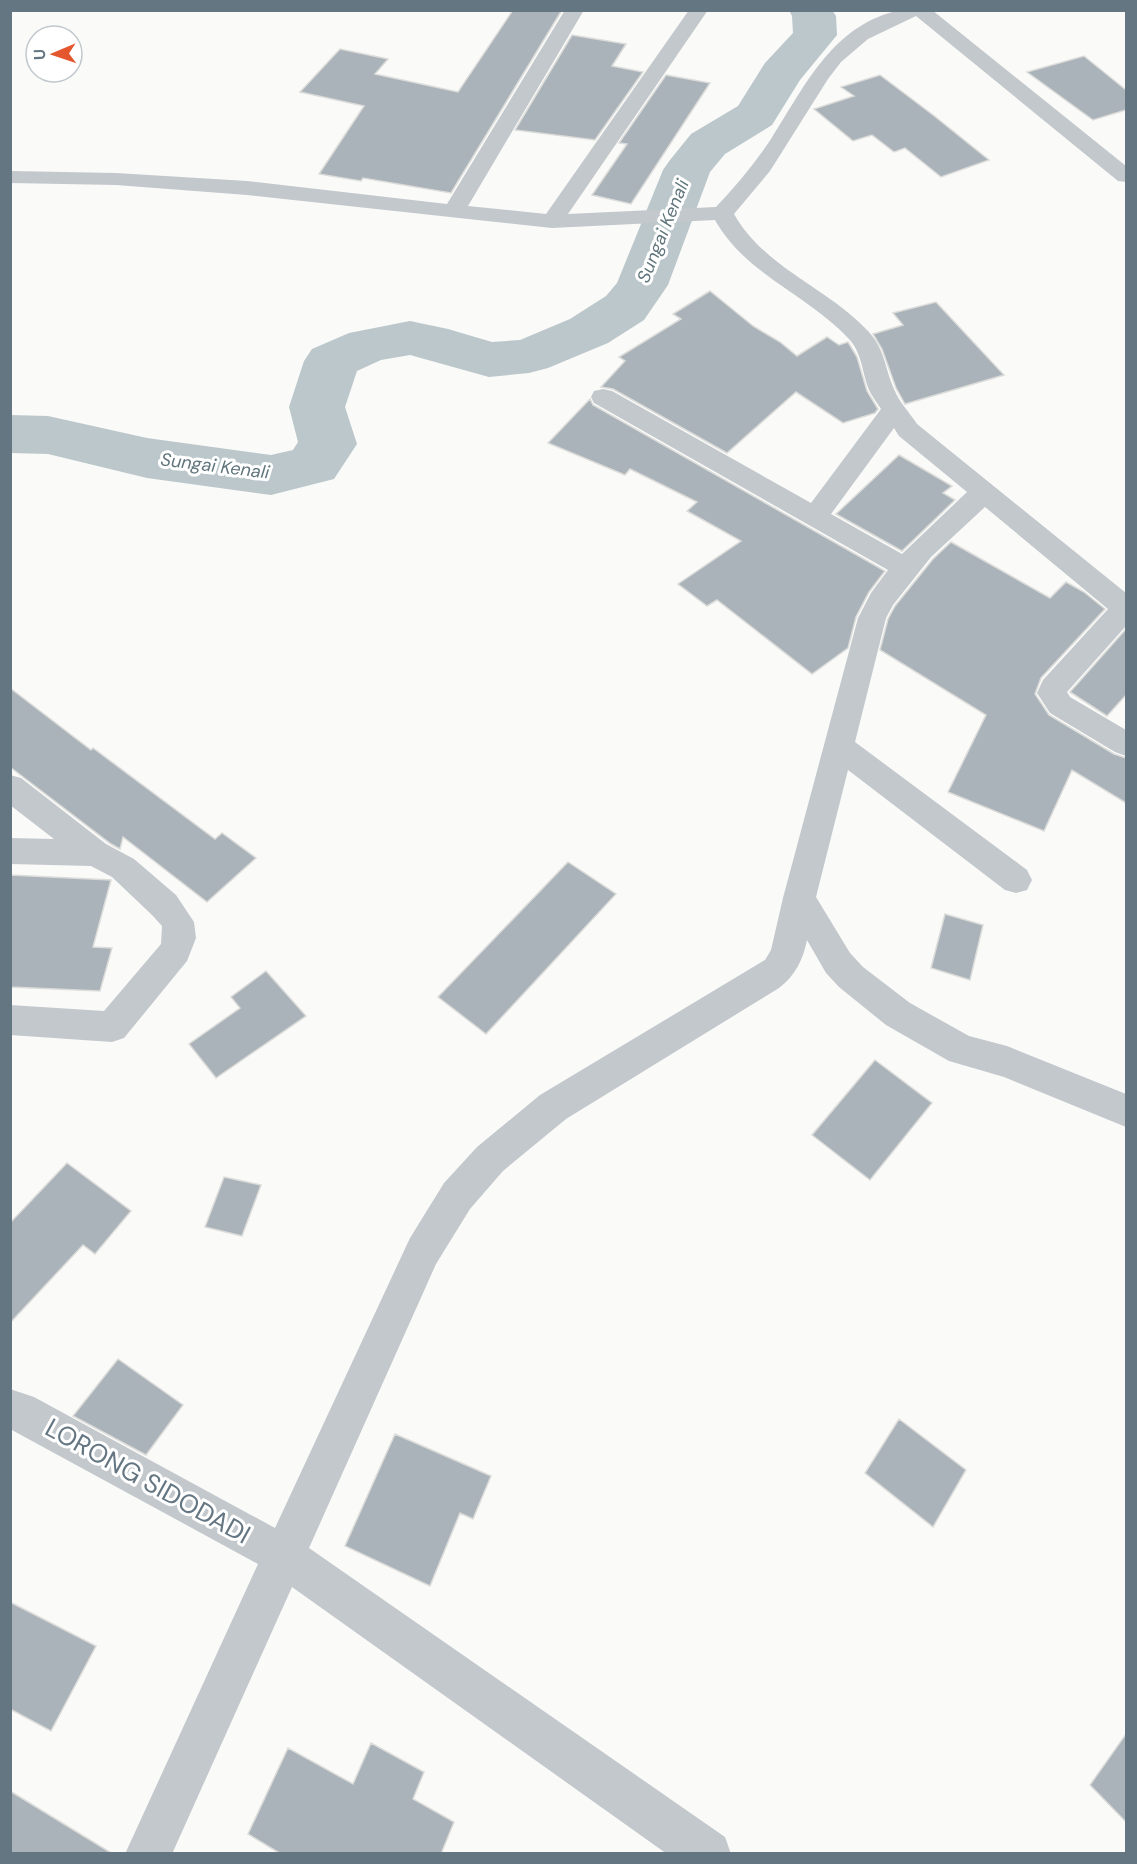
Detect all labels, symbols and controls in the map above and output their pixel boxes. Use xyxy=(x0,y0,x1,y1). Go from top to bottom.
north arrow xyxy=(24,24,84,84)
text: U xyxy=(29,49,50,60)
water label: Sungai Kenali xyxy=(631,175,695,286)
water label: Sungai Kenali xyxy=(159,447,271,485)
street label: LORONG SIDODADI xyxy=(39,1411,257,1551)

